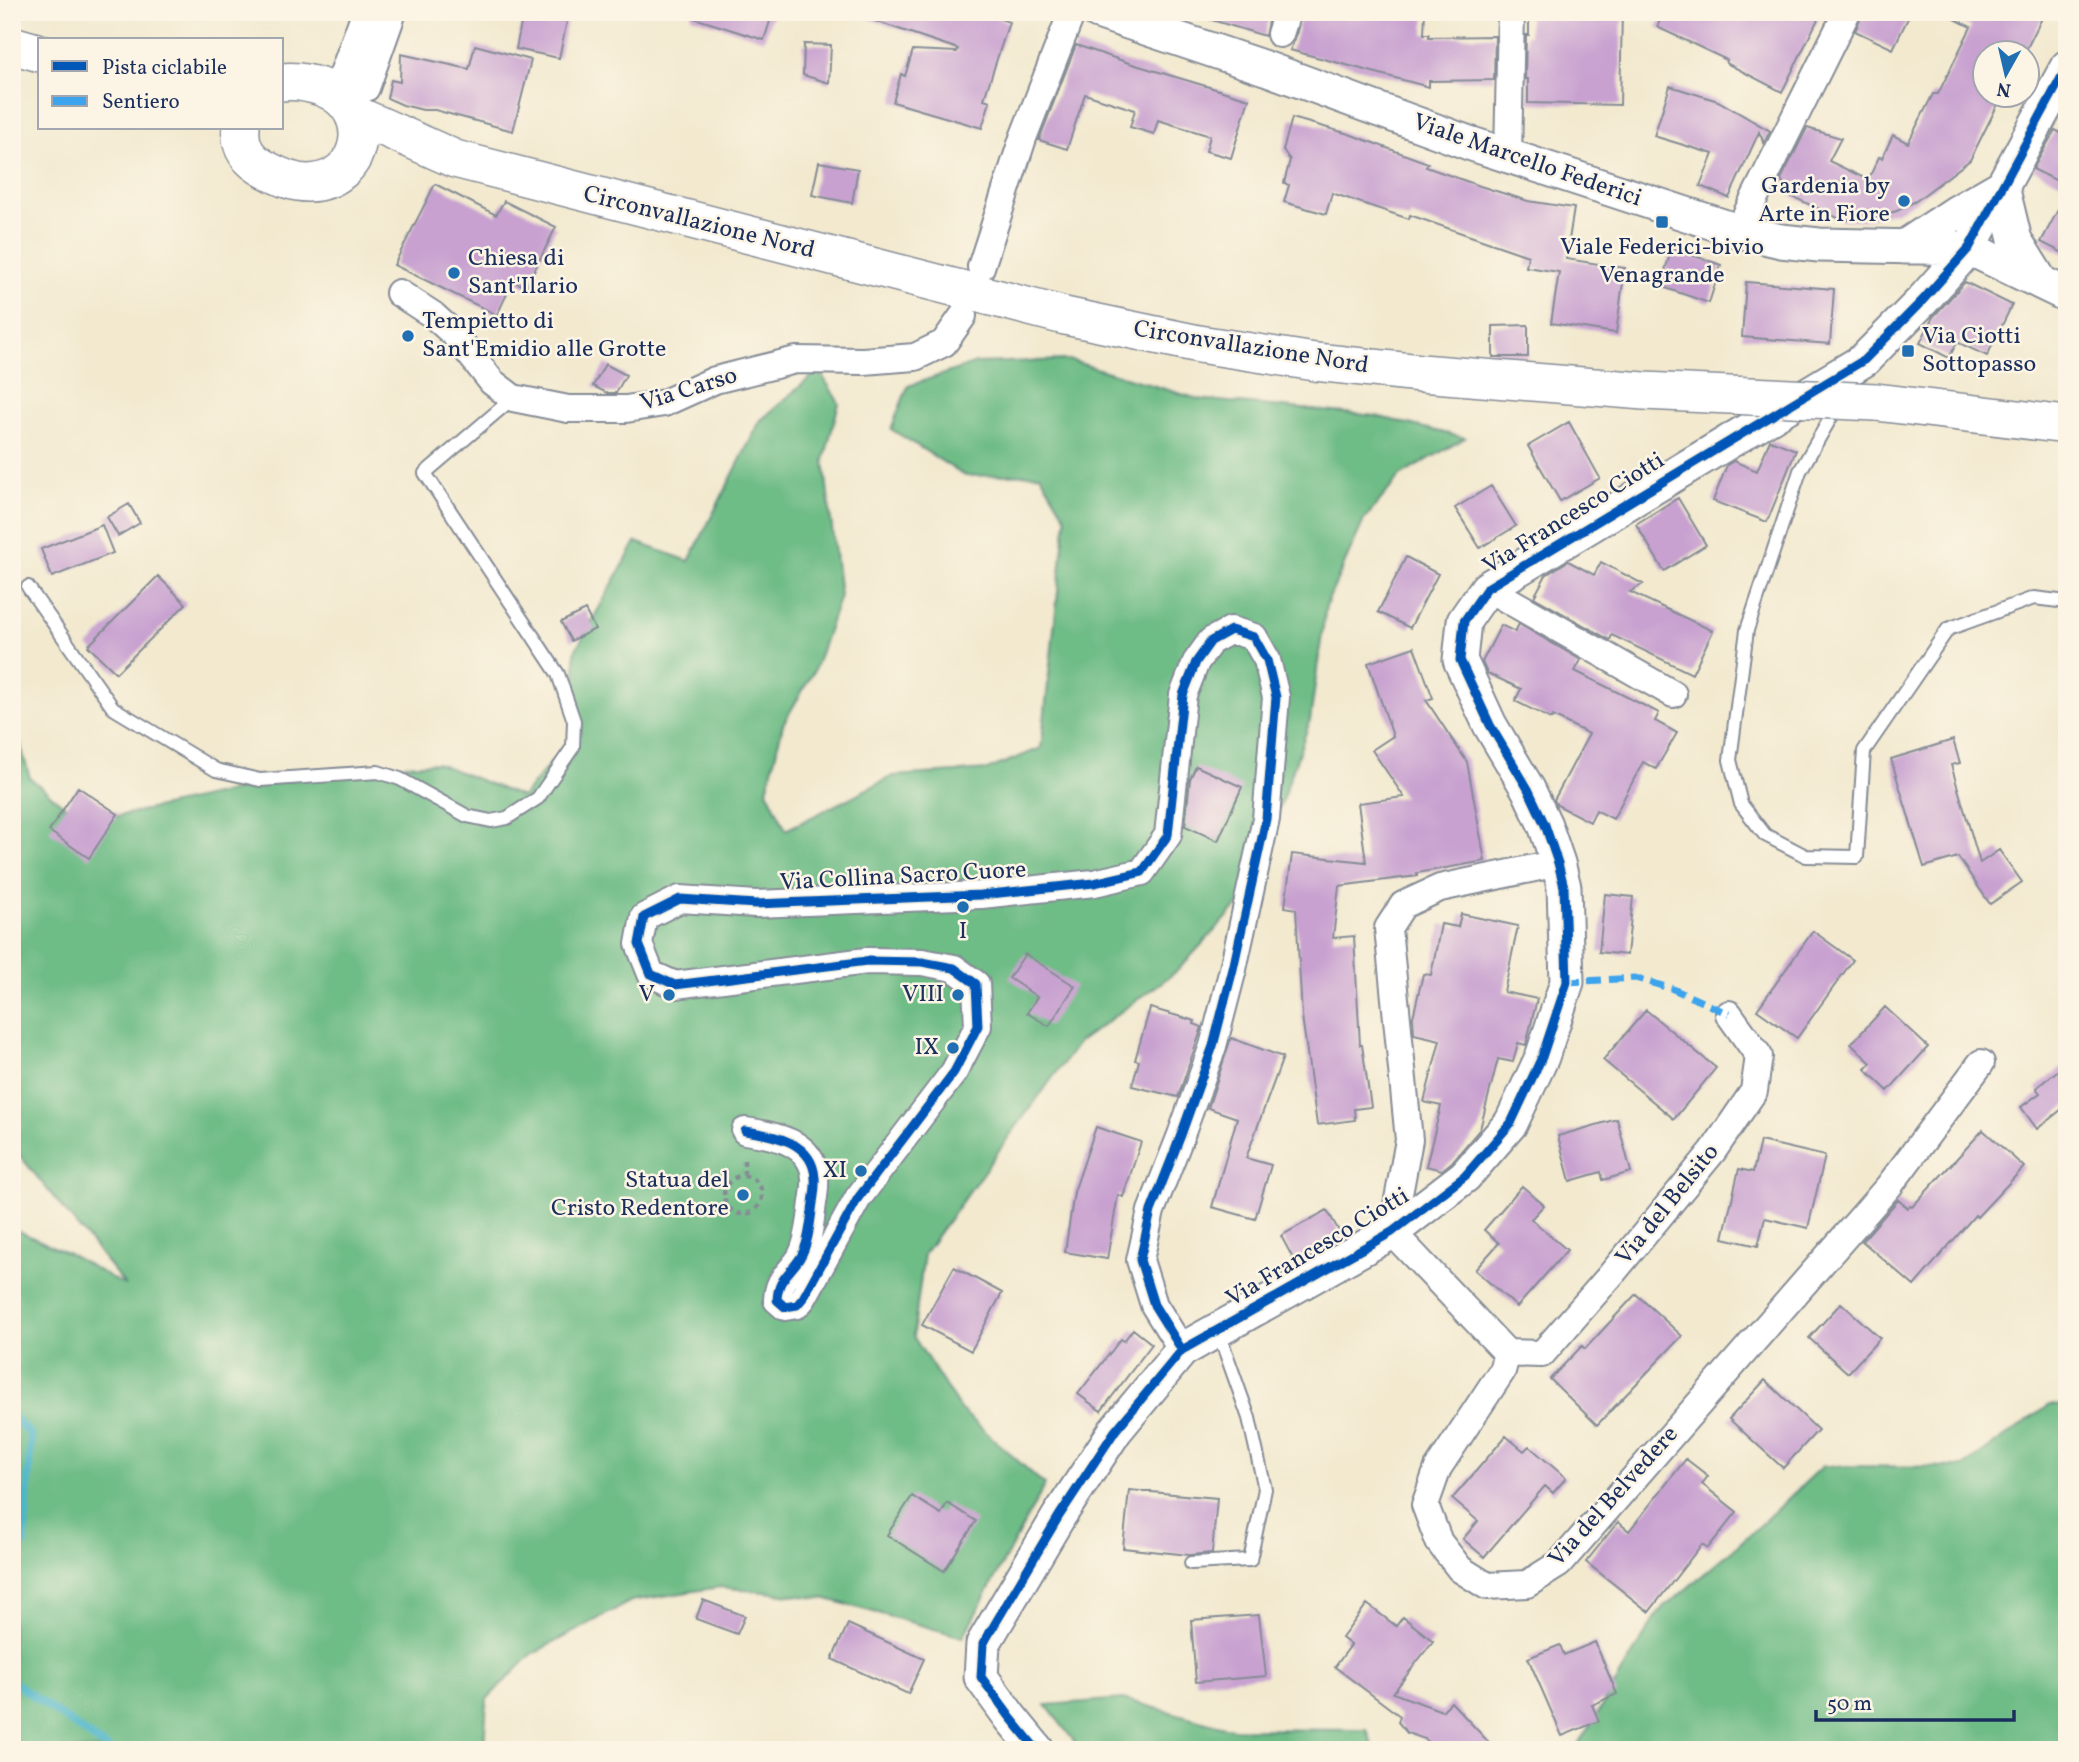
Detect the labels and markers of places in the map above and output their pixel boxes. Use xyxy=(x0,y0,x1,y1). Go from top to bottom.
place label: Gardenia by Arte in Fiore xyxy=(1758,170,1890,232)
marker: Gardenia by Arte in Fiore xyxy=(1896,193,1912,209)
marker: Viale Federici-bivio Venagrande xyxy=(1654,214,1670,230)
place label: Viale Federici-bivio Venagrande xyxy=(1560,231,1764,293)
place label: Chiesa di Sant'Ilario xyxy=(468,242,578,304)
marker: Chiesa di Sant'Ilario xyxy=(446,265,462,281)
place label: Tempietto di Sant'Emidio alle Grotte xyxy=(422,305,666,367)
place label: Via Ciotti Sottopasso xyxy=(1922,320,2036,382)
marker: Tempietto di Sant'Emidio alle Grotte xyxy=(400,328,416,344)
marker: Via Ciotti Sottopasso xyxy=(1900,343,1916,359)
marker: I xyxy=(955,899,971,915)
place label: I xyxy=(959,915,967,949)
place label: V xyxy=(639,978,655,1012)
place label: VIII xyxy=(902,978,944,1012)
marker: V xyxy=(661,987,677,1003)
marker: VIII xyxy=(950,987,966,1003)
place label: IX xyxy=(914,1031,939,1065)
marker: IX xyxy=(945,1040,961,1056)
place label: XI xyxy=(822,1154,847,1188)
marker: XI xyxy=(853,1163,869,1179)
place label: Statua del Cristo Redentore xyxy=(551,1164,729,1226)
marker: Statua del Cristo Redentore xyxy=(735,1187,751,1203)

